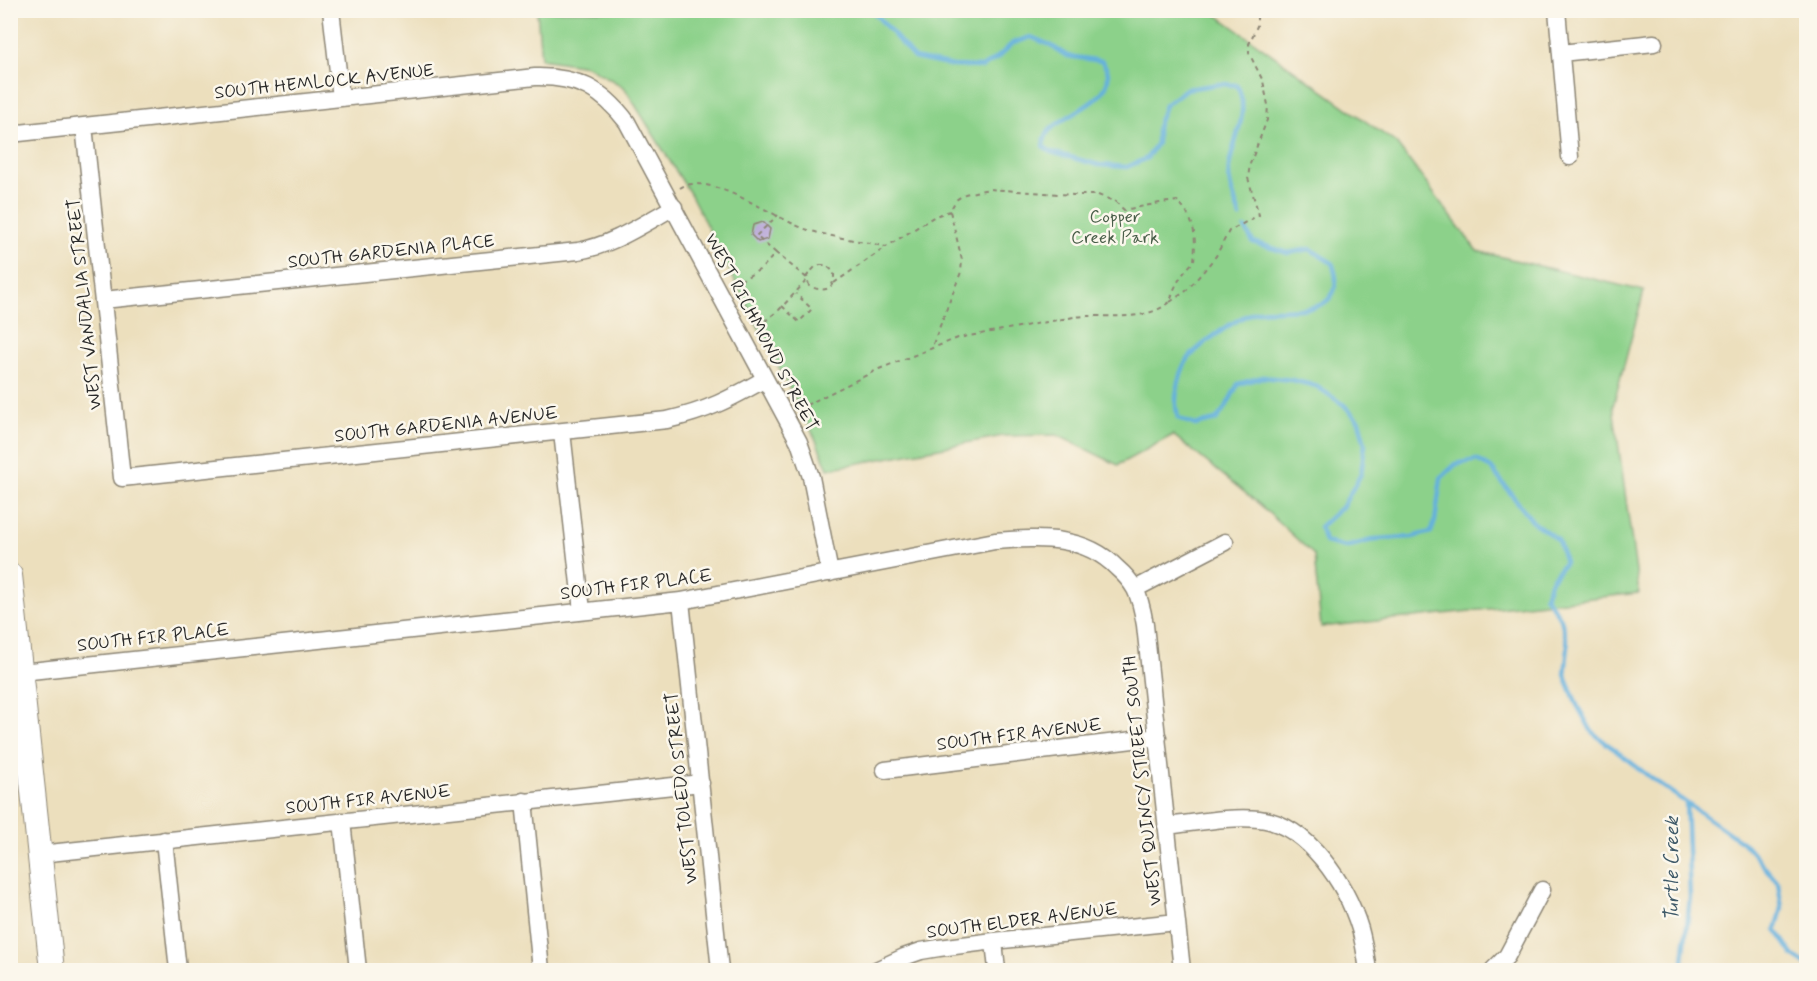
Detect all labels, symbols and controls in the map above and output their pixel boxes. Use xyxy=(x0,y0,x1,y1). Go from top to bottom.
street label: SOUTH HEMLOCK AVENUE xyxy=(213,59,435,105)
street label: WEST VANDALIA STREET xyxy=(62,197,108,411)
park label: Copper Creek Park xyxy=(1071,205,1159,250)
street label: SOUTH GARDENIA PLACE xyxy=(287,229,496,275)
street label: WEST RICHMOND STREET xyxy=(699,229,824,436)
street label: SOUTH GARDENIA AVENUE xyxy=(333,401,559,449)
street label: SOUTH FIR PLACE xyxy=(559,564,713,606)
street label: SOUTH FIR PLACE xyxy=(76,618,230,658)
street label: WEST QUINCY STREET SOUTH xyxy=(1118,655,1168,907)
street label: WEST TOLEDO STREET xyxy=(660,691,704,885)
street label: SOUTH FIR AVENUE xyxy=(936,713,1103,757)
street label: SOUTH FIR AVENUE xyxy=(285,779,452,821)
water label: Turtle Creek xyxy=(1659,815,1686,921)
street label: SOUTH ELDER AVENUE xyxy=(926,897,1119,945)

